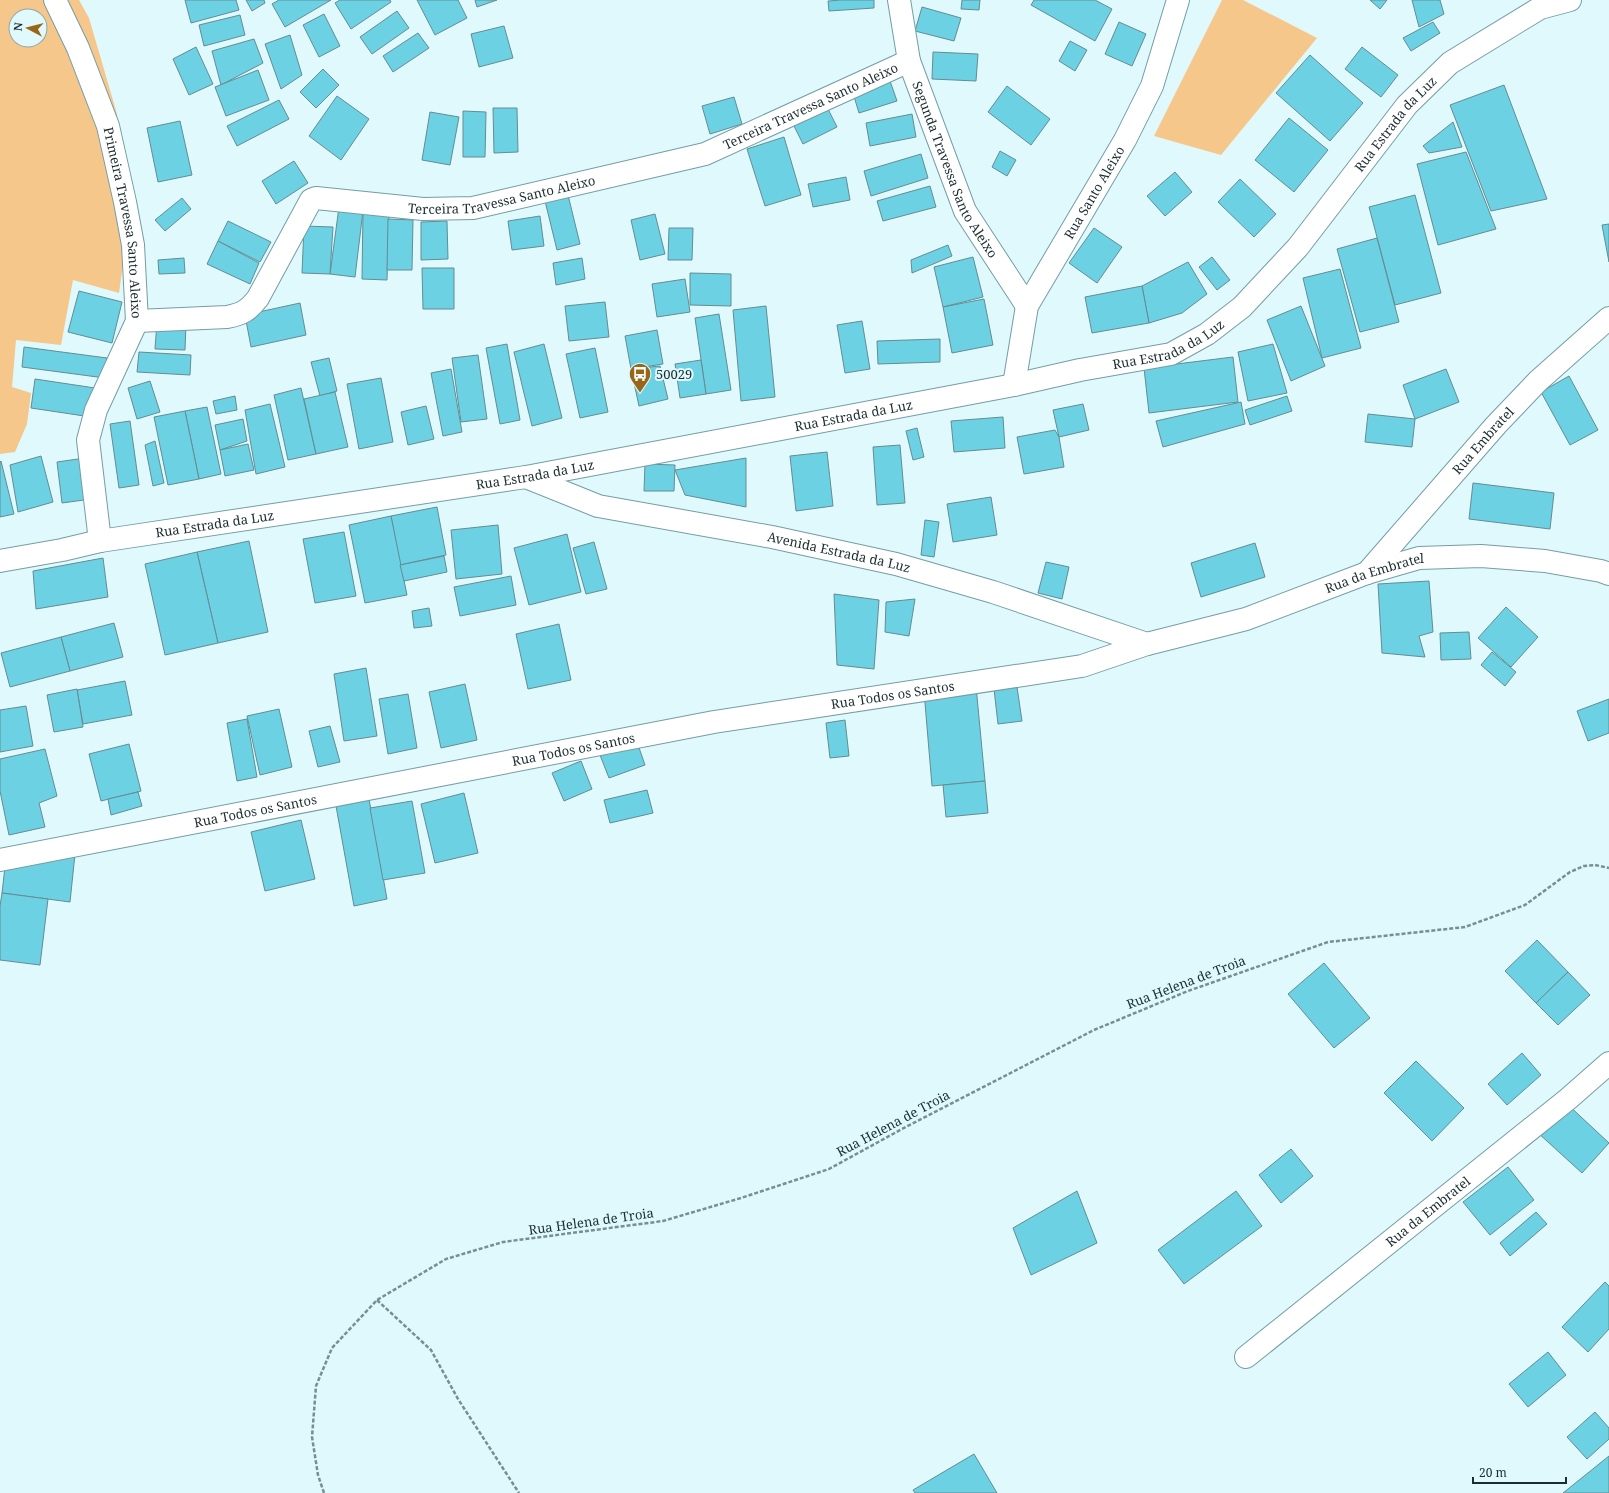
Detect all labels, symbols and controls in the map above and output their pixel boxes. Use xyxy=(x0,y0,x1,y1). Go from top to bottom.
north arrow xyxy=(8,8,48,48)
text: N xyxy=(10,21,26,32)
street label: Terceira Travessa Santo Aleixo xyxy=(720,58,901,154)
street label: Rua Estrada da Luz xyxy=(1350,72,1440,175)
street label: Segunda Travessa Santo Aleixo xyxy=(908,79,1002,261)
street label: Primeira Travessa Santo Aleixo xyxy=(99,125,146,319)
street label: Rua Santo Aleixo xyxy=(1060,143,1129,242)
street label: Terceira Travessa Santo Aleixo xyxy=(407,171,597,218)
street label: Rua Estrada da Luz xyxy=(1111,315,1228,373)
bus stop icon: 50029 xyxy=(627,361,653,394)
place label: 50029 xyxy=(656,365,692,383)
street label: Rua Estrada da Luz xyxy=(793,395,914,435)
street label: Rua Embratel xyxy=(1448,403,1518,478)
street label: Rua Estrada da Luz xyxy=(475,455,596,493)
street label: Rua Estrada da Luz xyxy=(154,506,275,542)
street label: Avenida Estrada da Luz xyxy=(766,527,913,577)
street label: Rua da Embratel xyxy=(1322,549,1424,597)
street label: Rua Todos os Santos xyxy=(830,677,956,713)
street label: Rua Todos os Santos xyxy=(510,728,636,770)
street label: Rua Todos os Santos xyxy=(192,790,318,831)
street label: Rua Helena de Troia xyxy=(1124,951,1248,1013)
street label: Rua Helena de Troia xyxy=(833,1085,953,1161)
street label: Rua da Embratel xyxy=(1382,1172,1474,1251)
street label: Rua Helena de Troia xyxy=(527,1203,655,1239)
scale bar xyxy=(1473,1459,1566,1485)
text: 20 m xyxy=(1479,1464,1507,1481)

